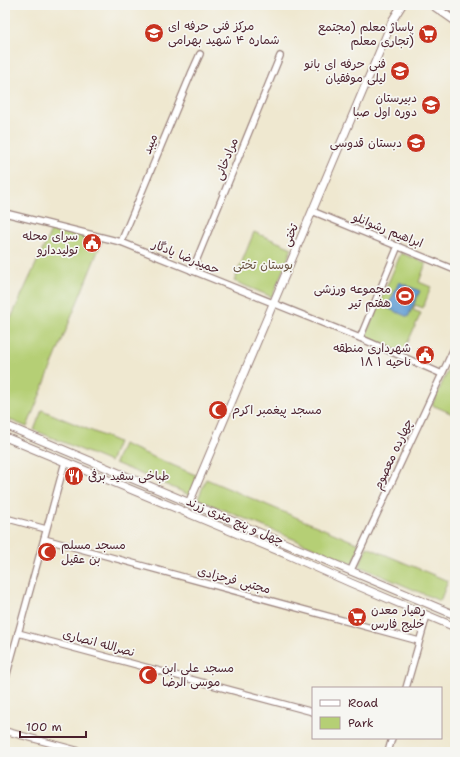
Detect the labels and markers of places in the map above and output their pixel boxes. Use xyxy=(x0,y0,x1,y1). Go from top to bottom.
place label: مرکز فنی حرفه ای شماره ۴ شهید بهرامی xyxy=(168,18,280,48)
place label: پاساژ معلم (مجتمع تجاری معلم) xyxy=(318,19,414,50)
school or university icon: مرکز فنی حرفه ای شماره ۴ شهید بهرامی xyxy=(143,22,165,44)
supermarket icon: پاساژ معلم (مجتمع تجاری معلم) xyxy=(417,23,439,45)
place label: فنی حرفه ای بانو لیلی موفقیان xyxy=(303,56,386,86)
school or university icon: فنی حرفه ای بانو لیلی موفقیان xyxy=(389,60,411,82)
place label: دبیرستان دوره اول صبا xyxy=(353,90,417,120)
school or university icon: دبیرستان دوره اول صبا xyxy=(420,94,442,116)
school or university icon: دبستان قدوسی xyxy=(405,132,427,154)
place label: دبستان قدوسی xyxy=(330,135,402,151)
place label: سرای محله تولیددارو xyxy=(22,228,78,258)
public building icon: سرای محله تولیددارو xyxy=(81,232,103,254)
place label: مجموعه ورزشی هفتم تیر xyxy=(314,281,391,312)
sports icon: مجموعه ورزشی هفتم تیر xyxy=(394,285,416,307)
place label: شهرداری منطقه ۱۸ ناحیه ۱ xyxy=(333,340,411,370)
public building icon: شهرداری منطقه ۱۸ ناحیه ۱ xyxy=(414,344,436,366)
mosque icon: مسجد پیغمبر اکرم xyxy=(207,399,229,421)
place label: مسجد پیغمبر اکرم xyxy=(232,402,322,419)
restaurant icon: طباخی سفید برفی xyxy=(63,465,85,487)
place label: طباخی سفید برفی xyxy=(88,468,169,484)
place label: مسجد مسلم بن عقیل xyxy=(61,537,126,567)
mosque icon: مسجد مسلم بن عقیل xyxy=(36,541,58,563)
place label: رهیار معدن خلیج فارس xyxy=(371,602,426,633)
supermarket icon: رهیار معدن خلیج فارس xyxy=(346,606,368,628)
place label: مسجد علی ابن موسی الرضا xyxy=(162,660,234,690)
mosque icon: مسجد علی ابن موسی الرضا xyxy=(137,664,159,686)

